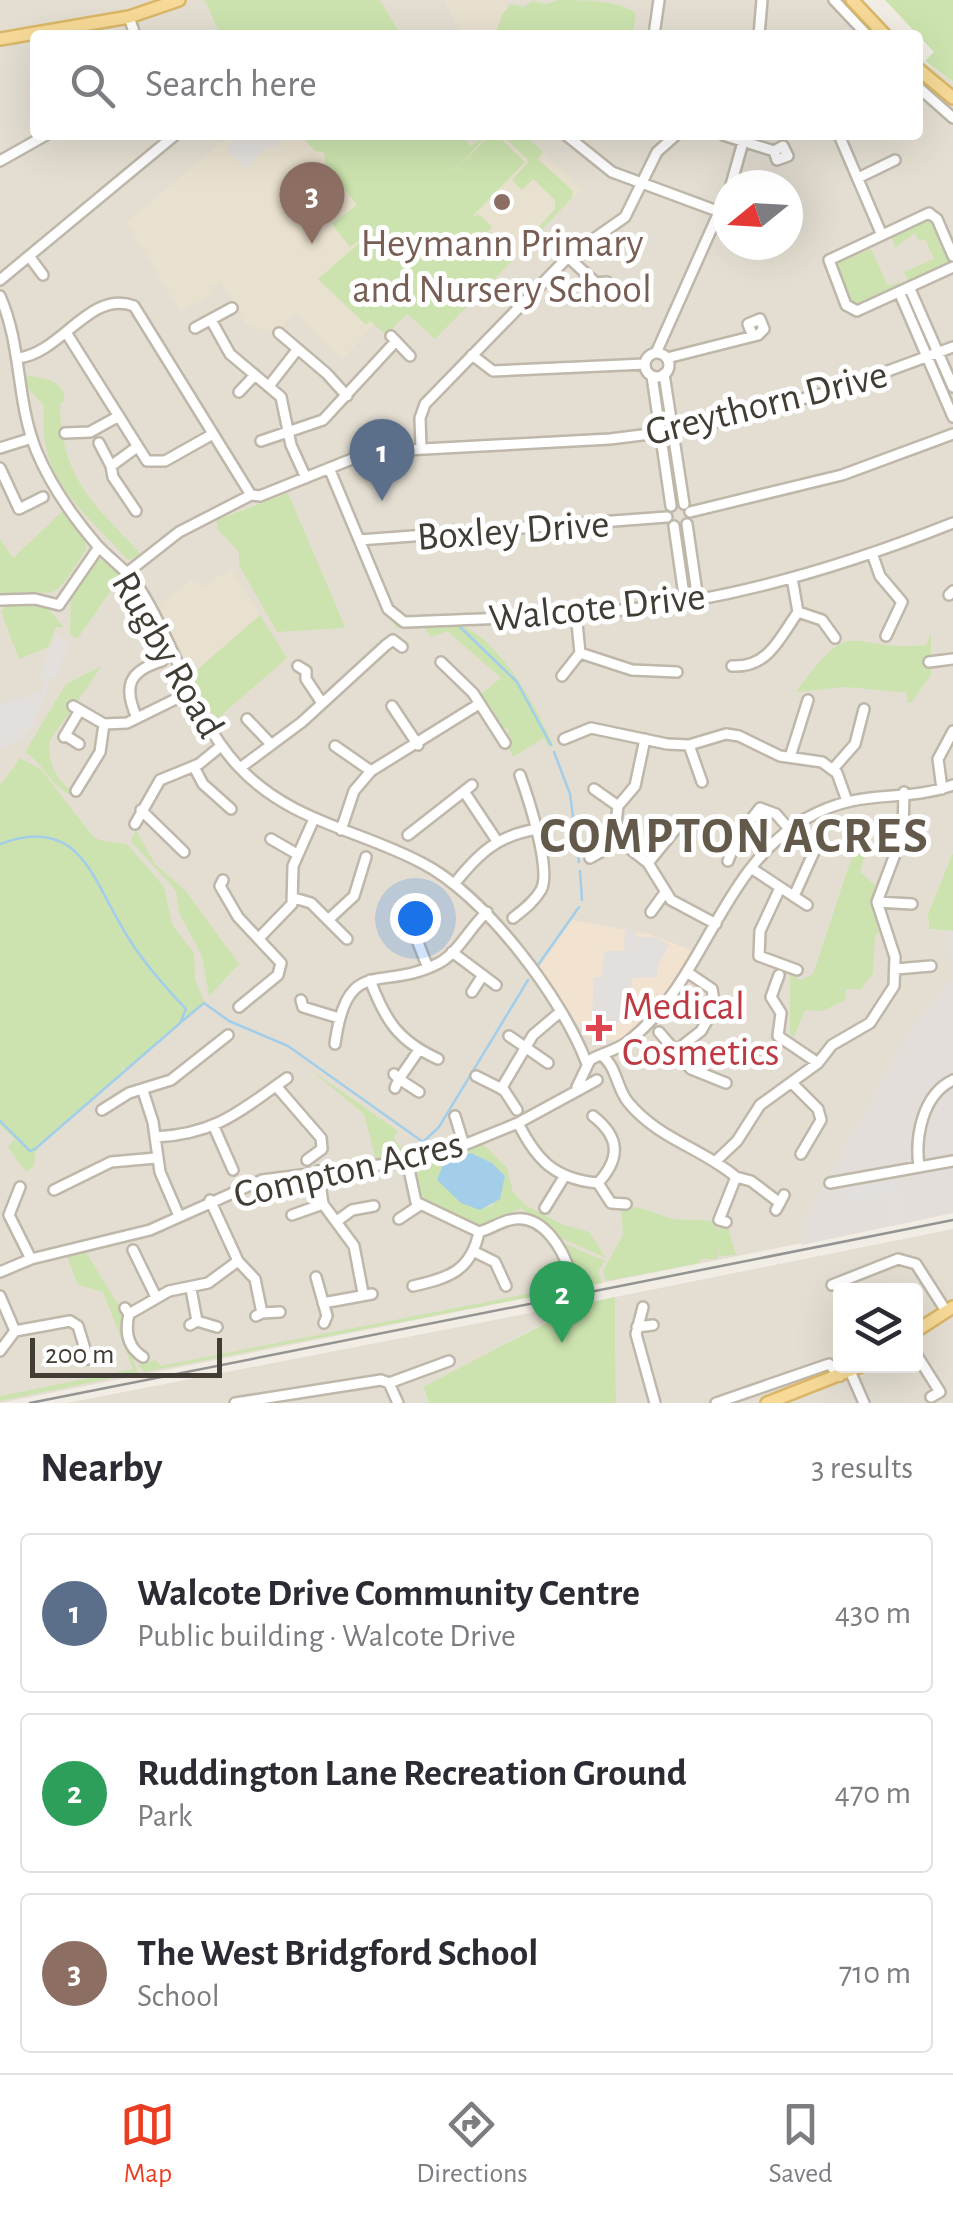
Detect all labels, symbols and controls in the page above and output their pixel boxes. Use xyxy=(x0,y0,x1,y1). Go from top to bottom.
search box xyxy=(30,30,923,140)
icon: search xyxy=(65,58,120,113)
text: Search here xyxy=(145,66,317,104)
pin: 3 xyxy=(280,162,344,244)
north arrow xyxy=(713,170,803,260)
marker: Heymann Primary and Nursery School xyxy=(491,191,513,213)
place label: Heymann Primary and Nursery School xyxy=(352,224,652,310)
street label: Greythorn Drive xyxy=(641,355,892,453)
pin: 1 xyxy=(350,418,414,501)
street label: Boxley Drive xyxy=(416,504,611,558)
street label: Rugby Road xyxy=(104,565,231,745)
street label: Walcote Drive xyxy=(487,577,707,639)
district label: COMPTON ACRES xyxy=(540,812,930,862)
your location xyxy=(390,893,441,944)
place label: Medical Cosmetics xyxy=(622,987,780,1073)
marker: Medical Cosmetics xyxy=(586,1015,612,1041)
street label: Compton Acres xyxy=(230,1124,467,1216)
pin: 2 xyxy=(530,1260,594,1343)
map controls xyxy=(833,1283,923,1373)
button: layers xyxy=(833,1283,923,1373)
scale bar xyxy=(30,1333,222,1378)
text: 200 m xyxy=(45,1341,114,1369)
text: Nearby xyxy=(40,1447,163,1489)
text: 3 results xyxy=(811,1452,913,1484)
text: Walcote Drive Community Centre xyxy=(137,1575,640,1613)
text: 1 xyxy=(69,1597,80,1629)
text: 430 m xyxy=(835,1597,911,1629)
text: Public building · Walcote Drive xyxy=(137,1620,516,1652)
text: Ruddington Lane Recreation Ground xyxy=(137,1755,687,1793)
text: 2 xyxy=(67,1777,82,1809)
text: 470 m xyxy=(834,1777,911,1809)
text: Park xyxy=(137,1800,192,1832)
text: The West Bridgford School xyxy=(137,1935,538,1973)
text: 3 xyxy=(68,1957,81,1989)
text: 710 m xyxy=(839,1957,911,1989)
text: School xyxy=(137,1980,220,2012)
tab: Map xyxy=(120,2097,175,2191)
tab: Directions xyxy=(416,2097,528,2191)
tab: Saved xyxy=(769,2097,833,2191)

